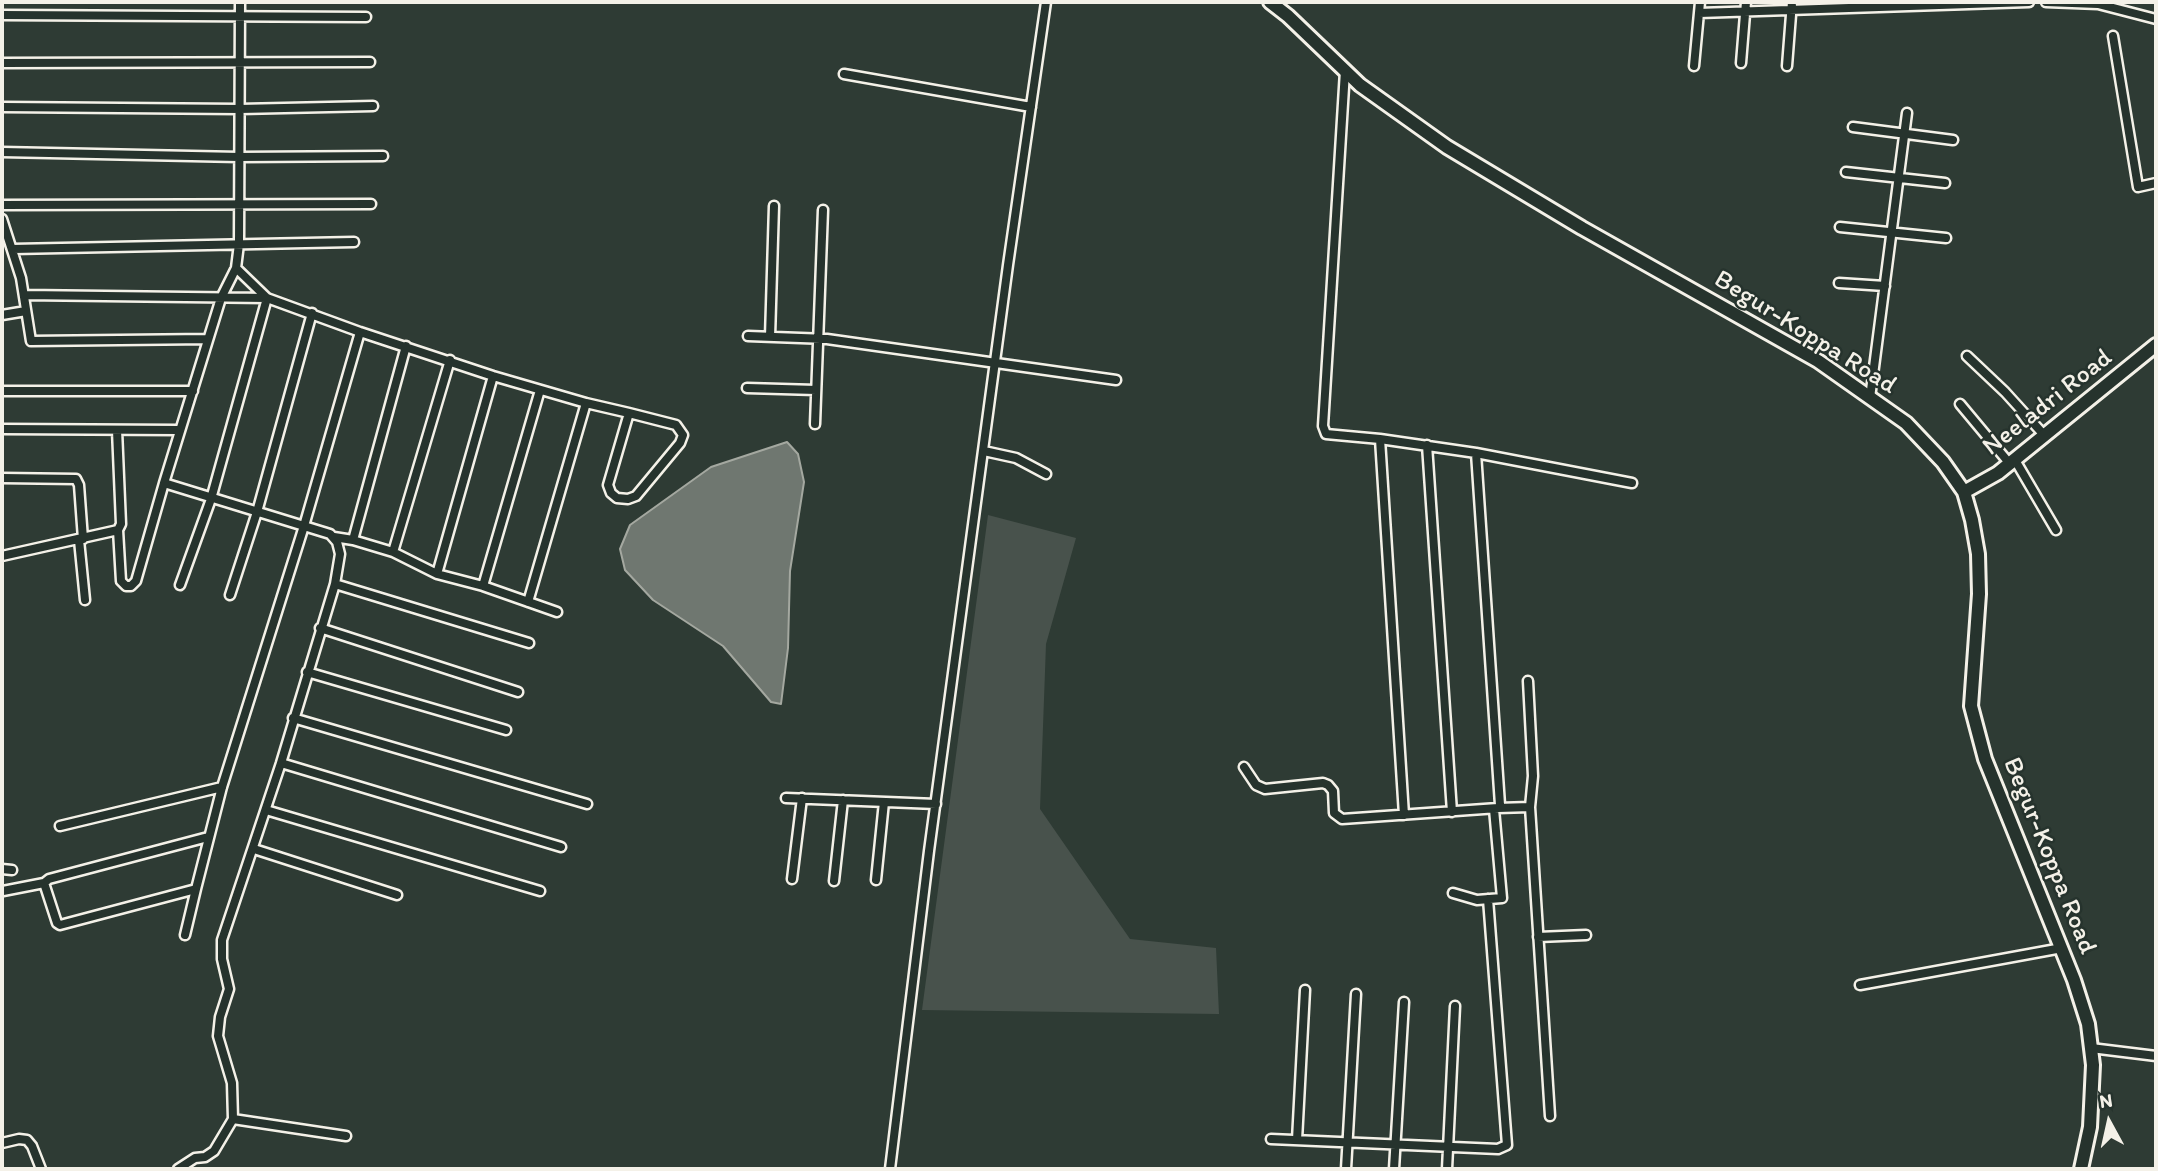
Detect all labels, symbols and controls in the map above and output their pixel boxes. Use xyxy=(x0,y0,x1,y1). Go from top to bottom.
street label: Begur-Koppa Road xyxy=(1708,264,1902,402)
street label: Neeladri Road xyxy=(1977,343,2119,463)
street label: Begur-Koppa Road xyxy=(1995,753,2103,959)
north arrow xyxy=(2074,1087,2144,1157)
text: N xyxy=(2098,1088,2114,1113)

